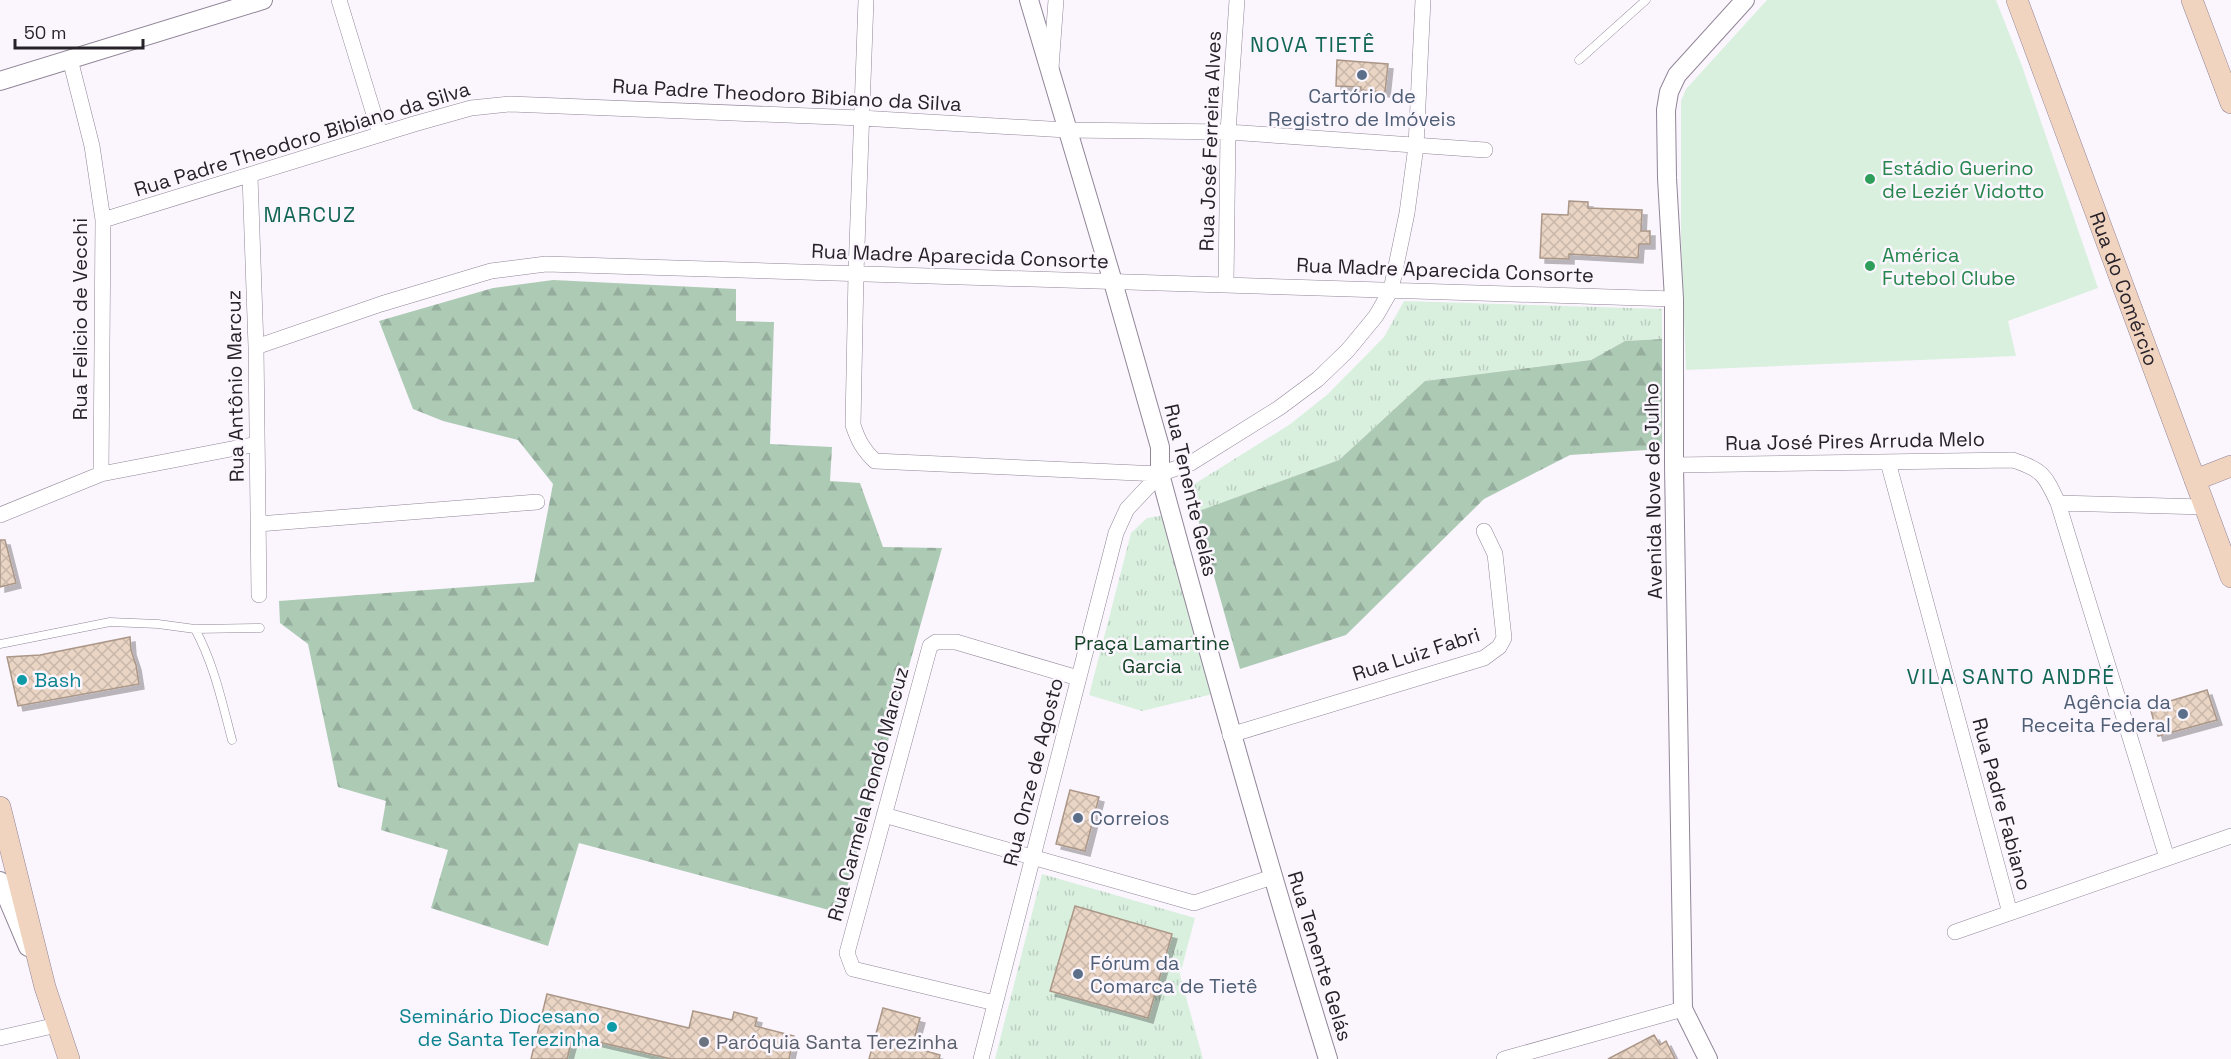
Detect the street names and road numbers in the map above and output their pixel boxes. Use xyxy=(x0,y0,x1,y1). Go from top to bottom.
street label: Rua José Ferreira Alves xyxy=(1193,30,1227,252)
street label: Rua Padre Theodoro Bibiano da Silva xyxy=(612,73,962,117)
street label: Rua Padre Theodoro Bibiano da Silva xyxy=(131,75,473,203)
street label: Rua do Comércio xyxy=(2084,208,2165,370)
street label: Rua Felicio de Vecchi xyxy=(67,218,93,420)
street label: Rua Madre Aparecida Consorte xyxy=(811,238,1109,274)
street label: Rua Madre Aparecida Consorte xyxy=(1296,252,1594,288)
street label: Rua Antônio Marcuz xyxy=(220,290,250,482)
street label: Avenida Nove de Julho xyxy=(1638,382,1668,600)
street label: Rua Tenente Gelás xyxy=(1158,401,1224,579)
street label: Rua José Pires Arruda Melo xyxy=(1725,426,1985,456)
street label: Rua Luiz Fabri xyxy=(1349,621,1483,687)
street label: Rua Carmela Rondó Marcuz xyxy=(822,664,914,924)
street label: Rua Onze de Agosto xyxy=(997,675,1069,869)
street label: Rua Padre Fabiano xyxy=(1966,715,2038,893)
street label: Rua Tenente Gelás xyxy=(1282,868,1358,1044)

